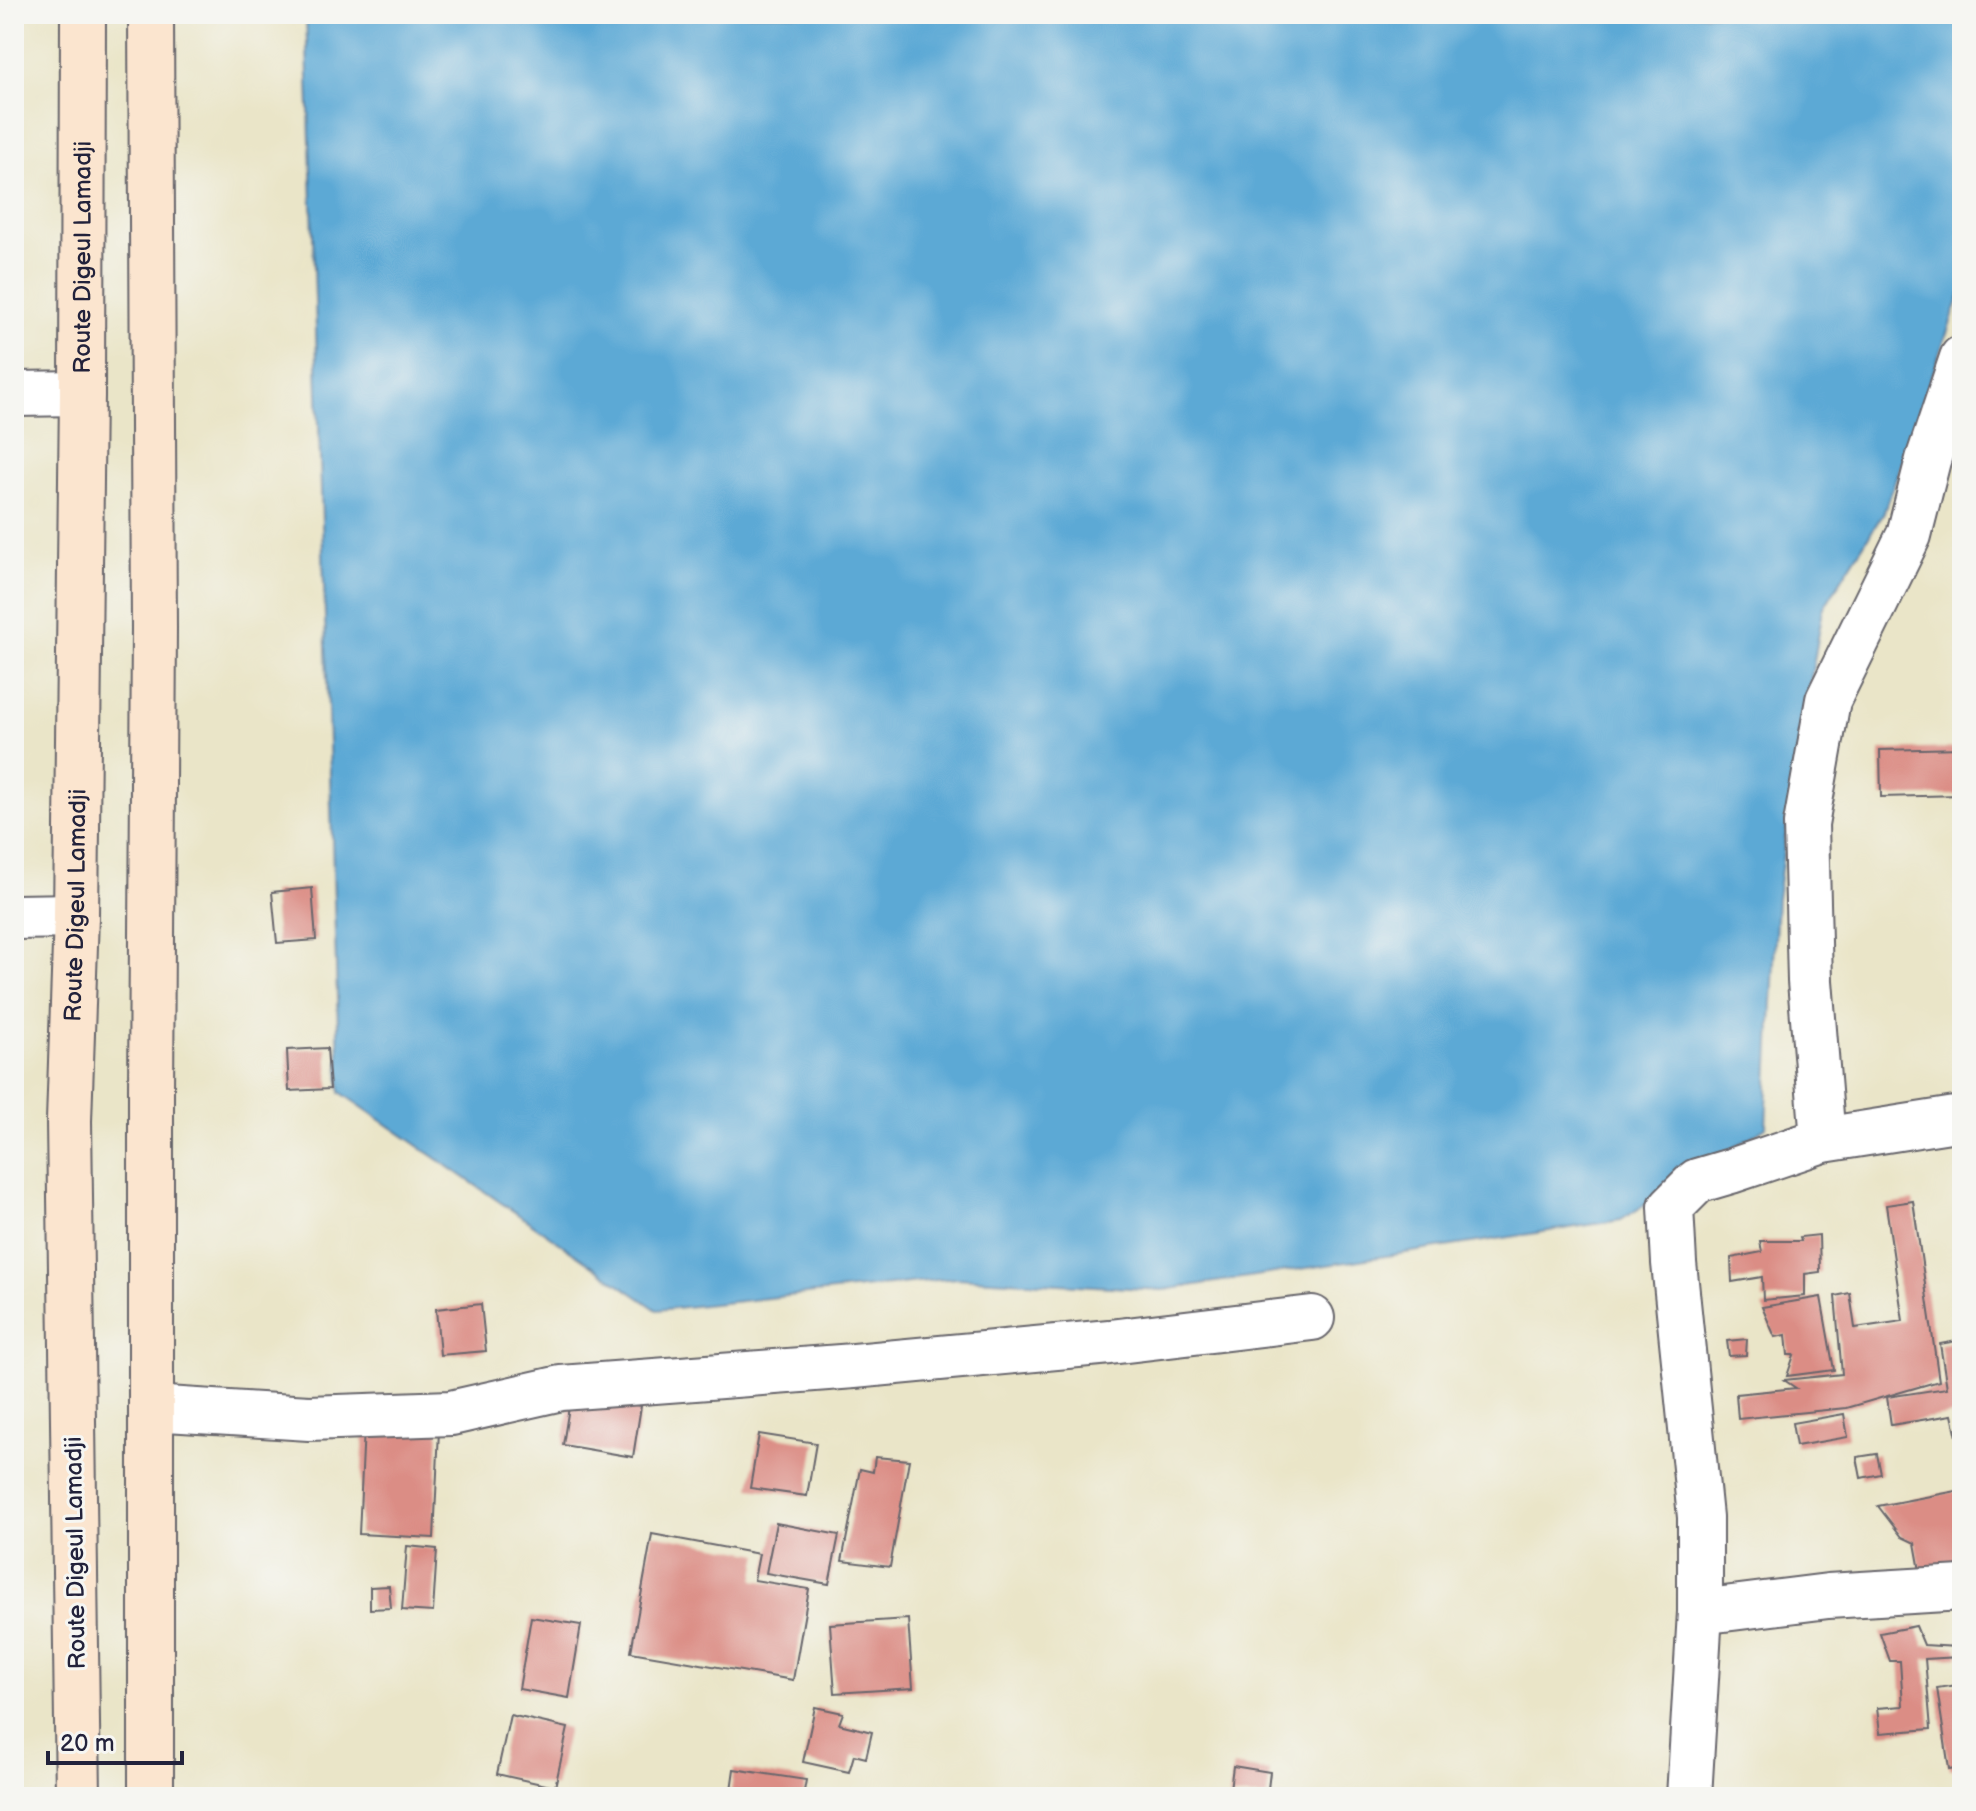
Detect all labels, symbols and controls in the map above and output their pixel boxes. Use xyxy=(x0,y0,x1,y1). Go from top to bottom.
street label: Route Digeul Lamadji xyxy=(68,141,98,374)
street label: Route Digeul Lamadji xyxy=(58,789,92,1022)
street label: Route Digeul Lamadji xyxy=(59,1436,92,1670)
scale bar xyxy=(48,1715,182,1765)
text: 20 m xyxy=(60,1729,115,1758)

